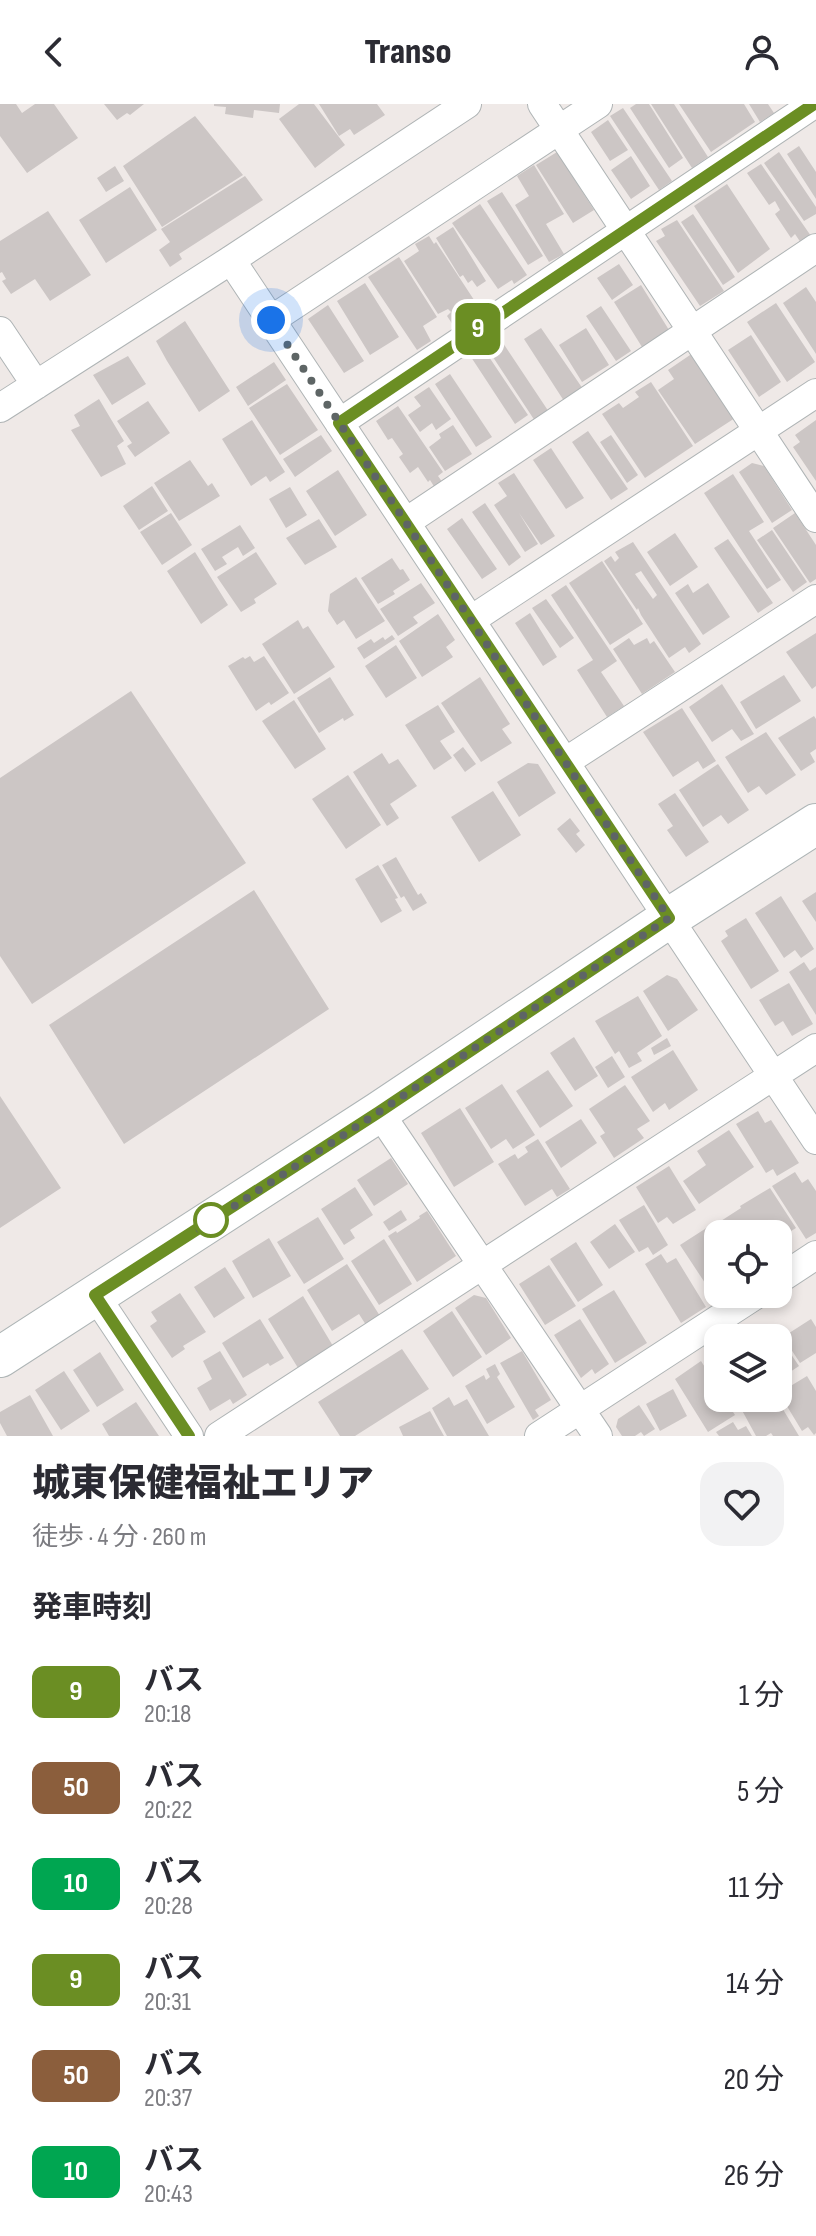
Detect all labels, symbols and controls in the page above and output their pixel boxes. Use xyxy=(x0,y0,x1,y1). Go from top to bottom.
icon: back xyxy=(32,30,76,74)
icon: person xyxy=(740,30,784,74)
text: Transo xyxy=(364,31,452,74)
your location xyxy=(251,300,291,340)
line badge: 9 xyxy=(452,303,504,355)
text: 9 xyxy=(471,312,485,345)
unlabelled marker xyxy=(194,1203,228,1237)
map controls xyxy=(704,1220,792,1412)
button: locate xyxy=(704,1220,792,1308)
button: layers xyxy=(704,1324,792,1412)
text: 城東保健福祉エリア xyxy=(32,1462,374,1507)
button: heart xyxy=(700,1462,784,1546)
text: 徒歩 · 4 分 · 260 m xyxy=(32,1522,206,1553)
text: 発車時刻 xyxy=(32,1590,152,1626)
text: バス xyxy=(144,1663,204,1699)
text: 9 xyxy=(69,1675,83,1708)
text: 1 分 xyxy=(739,1678,784,1714)
text: 20:18 xyxy=(144,1699,191,1730)
text: バス xyxy=(144,1759,204,1795)
text: 50 xyxy=(63,1771,89,1804)
text: 5 分 xyxy=(737,1774,784,1810)
text: 20:22 xyxy=(144,1795,192,1826)
text: バス xyxy=(144,1855,204,1891)
text: 10 xyxy=(64,1867,88,1900)
text: 11 分 xyxy=(728,1870,784,1906)
text: 20:28 xyxy=(144,1891,193,1922)
text: バス xyxy=(144,1951,204,1987)
text: 9 xyxy=(69,1963,83,1996)
text: 14 分 xyxy=(726,1966,784,2002)
text: 20:31 xyxy=(144,1987,191,2018)
text: バス xyxy=(144,2047,204,2083)
text: 50 xyxy=(63,2059,89,2092)
text: 20 分 xyxy=(723,2062,784,2098)
text: 20:37 xyxy=(144,2083,192,2114)
text: バス xyxy=(144,2143,204,2179)
text: 10 xyxy=(64,2155,88,2188)
text: 26 分 xyxy=(724,2158,784,2194)
text: 20:43 xyxy=(144,2179,193,2210)

